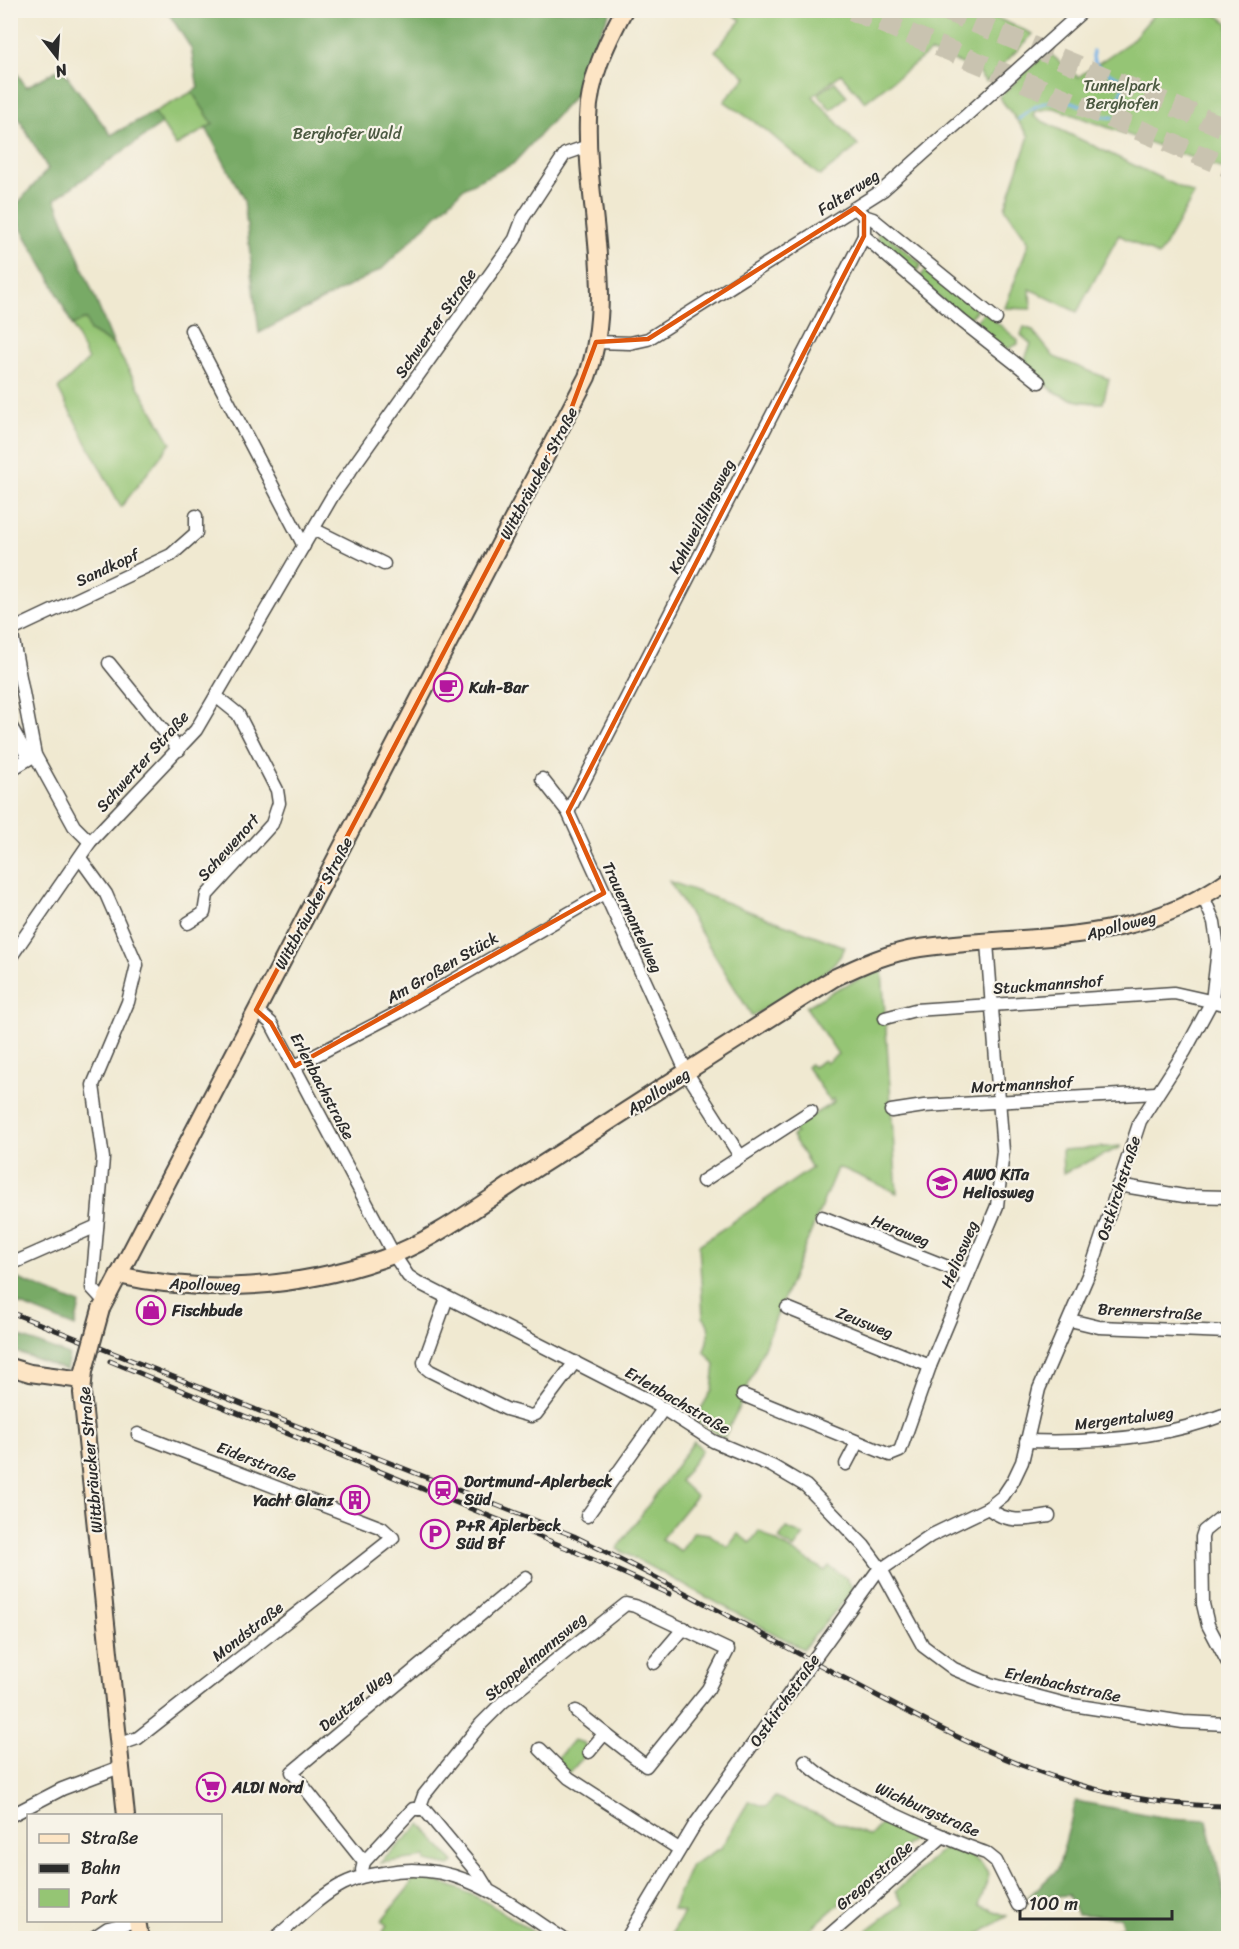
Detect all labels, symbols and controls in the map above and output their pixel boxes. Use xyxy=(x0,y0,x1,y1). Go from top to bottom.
north arrow xyxy=(27,27,87,87)
text: N xyxy=(51,55,72,87)
park label: Tunnelpark Berghofen xyxy=(1083,71,1161,118)
park label: Berghofer Wald xyxy=(293,119,403,148)
street label: Falterweg xyxy=(811,161,885,224)
street label: Schwerter Straße xyxy=(387,262,484,384)
street label: Wittbräucker Straße xyxy=(491,401,586,545)
street label: Kohlweißlingsweg xyxy=(660,454,743,579)
street label: Sandkopf xyxy=(71,539,146,595)
cafe icon: Kuh-Bar xyxy=(432,671,464,703)
place label: Kuh-Bar xyxy=(468,673,529,702)
street label: Schwerter Straße xyxy=(88,704,196,819)
street label: Schewenort xyxy=(190,806,267,888)
street label: Wittbräucker Straße xyxy=(266,831,361,975)
street label: Trauermantelweg xyxy=(594,856,671,978)
street label: Apolloweg xyxy=(1082,902,1159,949)
street label: Am Großen Stück xyxy=(380,923,504,1012)
street label: Stuckmannshof xyxy=(992,966,1106,1003)
street label: Erlenbachstraße xyxy=(282,1027,363,1145)
street label: Apolloweg xyxy=(620,1060,696,1124)
street label: Mortmannshof xyxy=(970,1067,1076,1102)
street label: Ostkirchstraße xyxy=(1088,1132,1149,1244)
place label: AWO KiTa Heliosweg xyxy=(962,1160,1035,1207)
school or university icon: AWO KiTa Heliosweg xyxy=(926,1167,958,1199)
street label: Heraweg xyxy=(867,1206,935,1255)
street label: Heliosweg xyxy=(932,1216,987,1293)
street label: Apolloweg xyxy=(168,1269,241,1300)
shop icon: Fischbude xyxy=(135,1294,167,1326)
street label: Brennerstraße xyxy=(1097,1294,1203,1329)
place label: Fischbude xyxy=(171,1296,243,1325)
street label: Zeusweg xyxy=(832,1298,898,1347)
street label: Erlenbachstraße xyxy=(619,1358,736,1443)
street label: Wittbräucker Straße xyxy=(70,1385,111,1535)
street label: Mergentalweg xyxy=(1073,1398,1175,1439)
street label: Eiderstraße xyxy=(212,1433,301,1490)
place label: Dortmund-Aplerbeck Süd xyxy=(463,1467,613,1514)
station icon: Dortmund-Aplerbeck Süd xyxy=(427,1474,459,1506)
building icon: Yacht Glanz xyxy=(339,1484,371,1516)
place label: Yacht Glanz xyxy=(253,1486,334,1515)
place label: P+R Aplerbeck Süd Bf xyxy=(455,1511,562,1558)
parking icon: P+R Aplerbeck Süd Bf xyxy=(419,1518,451,1550)
street label: Mondstraße xyxy=(205,1594,290,1669)
street label: Stoppelmannsweg xyxy=(477,1604,593,1708)
street label: Ostkirchstraße xyxy=(741,1647,827,1753)
street label: Erlenbachstraße xyxy=(1002,1658,1124,1711)
street label: Deutzer Weg xyxy=(312,1661,399,1739)
supermarket icon: ALDI Nord xyxy=(195,1771,227,1803)
place label: ALDI Nord xyxy=(231,1773,304,1802)
street label: Wichburgstraße xyxy=(871,1773,985,1846)
legend xyxy=(27,1814,222,1922)
text: Straße xyxy=(81,1822,138,1854)
street label: Gregorstraße xyxy=(829,1833,920,1918)
text: Bahn xyxy=(81,1852,121,1884)
text: Park xyxy=(81,1882,118,1914)
scale bar xyxy=(1020,1883,1172,1921)
text: 100 m xyxy=(1029,1888,1078,1920)

